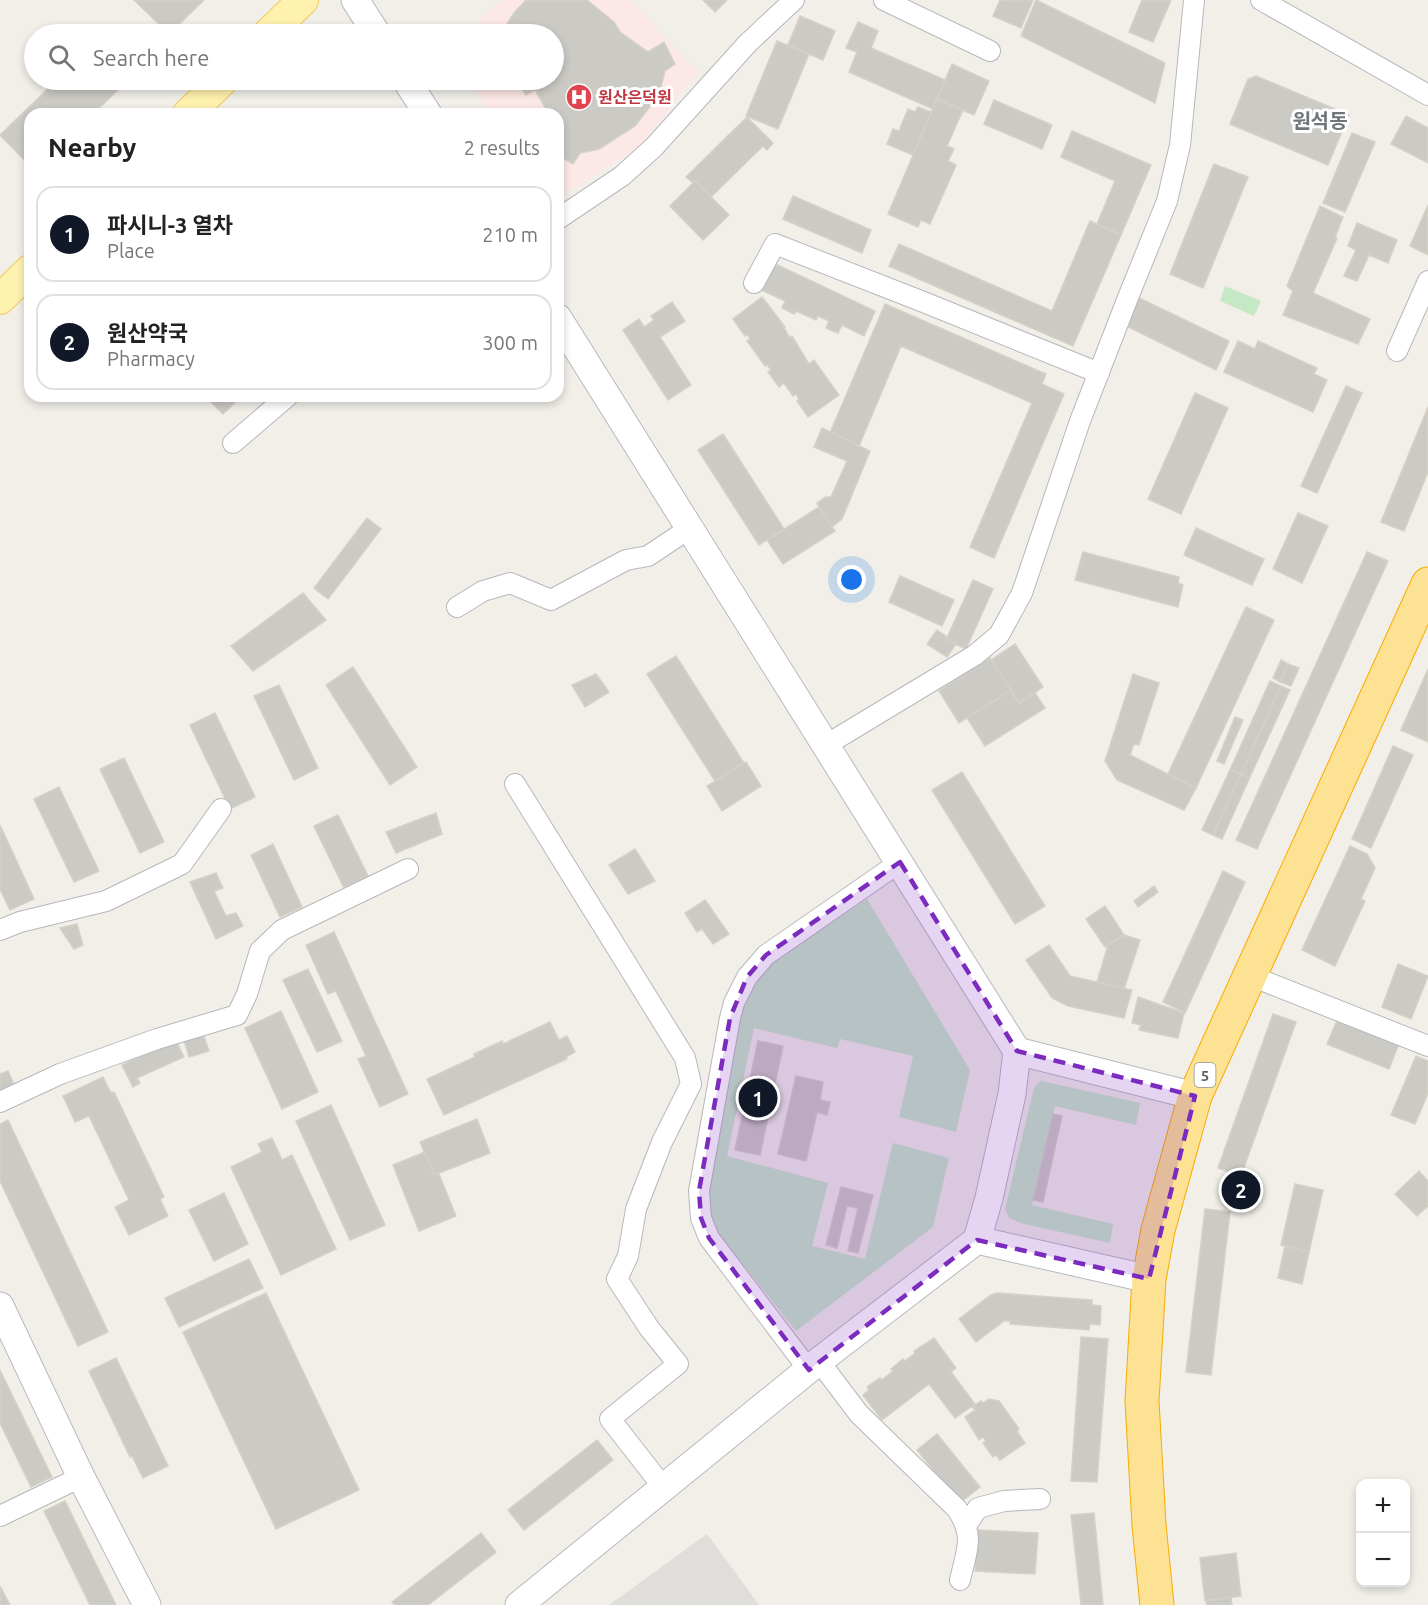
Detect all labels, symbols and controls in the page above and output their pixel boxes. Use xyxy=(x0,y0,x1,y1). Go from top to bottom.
search box xyxy=(24,24,564,90)
icon: search xyxy=(45,41,78,74)
text: Search here xyxy=(93,45,209,70)
hospital icon: 원산은덕원 xyxy=(564,82,594,112)
place label: 원산은덕원 xyxy=(598,88,672,106)
district label: 원석동 xyxy=(1292,109,1348,132)
text: Nearby xyxy=(48,133,136,162)
text: 2 results xyxy=(464,136,540,159)
text: 파시니-3 열차 xyxy=(107,212,233,237)
text: 1 xyxy=(64,223,75,246)
text: 210 m xyxy=(482,223,538,246)
text: Place xyxy=(107,239,155,262)
text: 원산약국 xyxy=(107,320,188,345)
text: 2 xyxy=(64,331,75,354)
text: 300 m xyxy=(482,331,538,354)
text: Pharmacy xyxy=(107,347,195,370)
your location xyxy=(837,565,866,594)
road number: 5 xyxy=(1194,1063,1216,1087)
pin: 1 xyxy=(738,1076,777,1120)
pin: 2 xyxy=(1222,1168,1260,1212)
map controls xyxy=(1356,1479,1410,1587)
button: + xyxy=(1356,1479,1410,1533)
button: − xyxy=(1356,1533,1410,1587)

